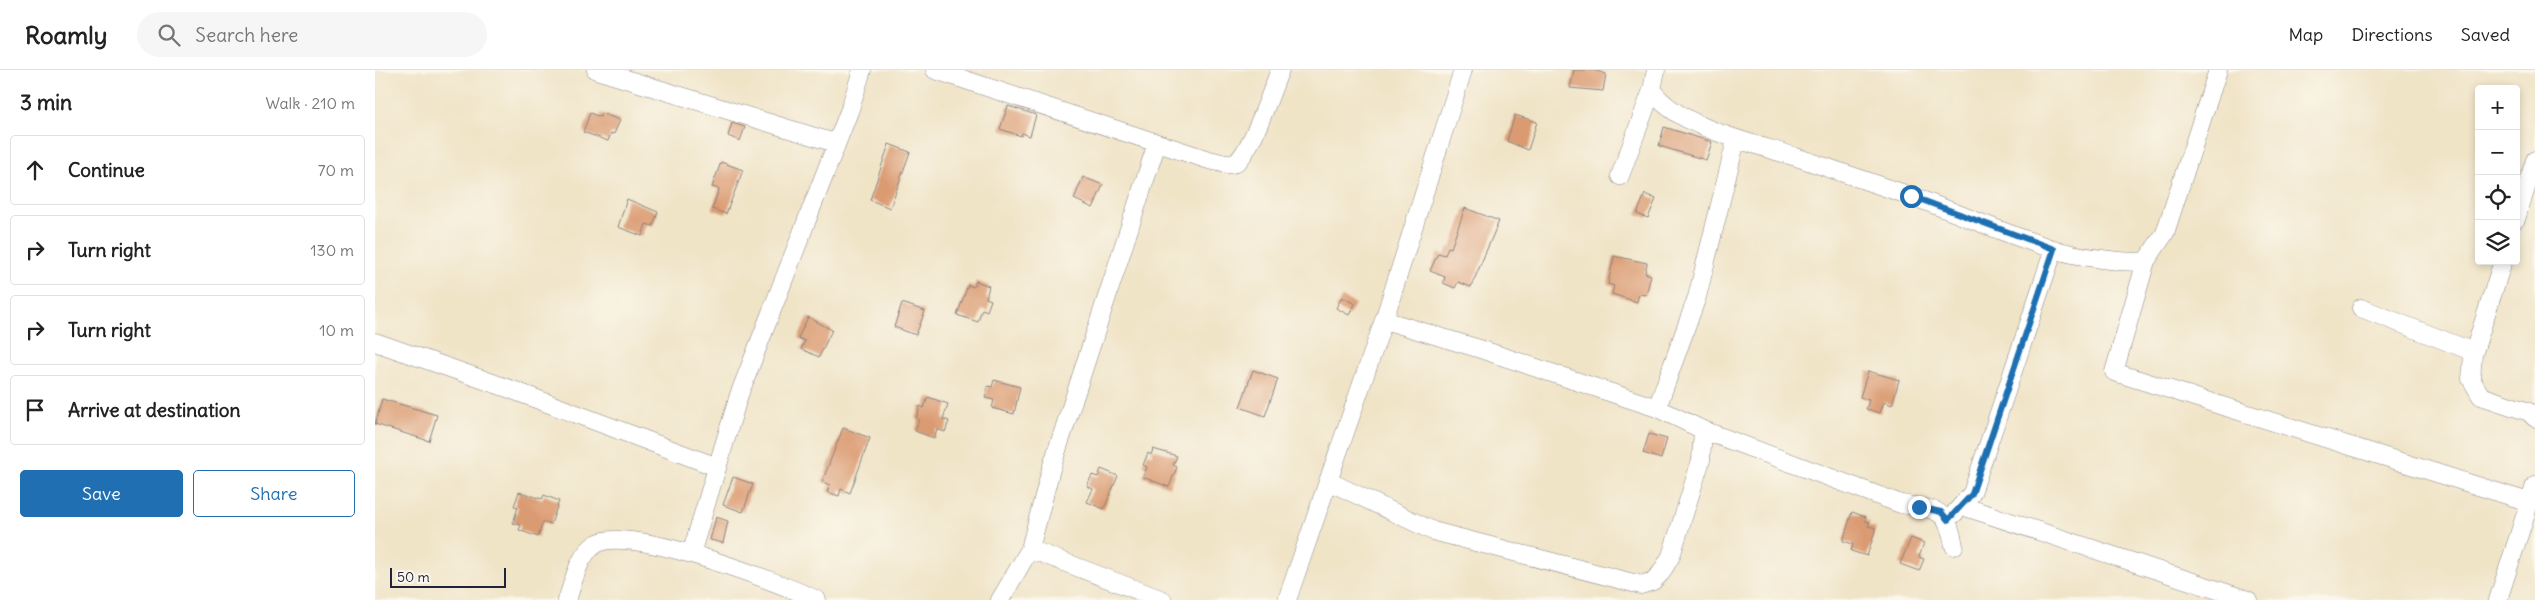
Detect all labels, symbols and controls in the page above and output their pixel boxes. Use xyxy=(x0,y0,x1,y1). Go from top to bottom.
search box xyxy=(137,12,487,57)
text: Roamly xyxy=(25,20,107,50)
icon: search xyxy=(155,21,183,49)
text: Search here xyxy=(195,23,298,47)
text: Map xyxy=(2288,23,2323,46)
text: Directions xyxy=(2351,23,2433,46)
text: Saved xyxy=(2461,23,2510,46)
map controls xyxy=(2475,85,2520,265)
button: + xyxy=(2475,85,2520,130)
text: 3 min xyxy=(20,89,72,116)
text: Walk · 210 m xyxy=(265,93,355,113)
button: − xyxy=(2475,130,2520,175)
icon: ahead xyxy=(21,156,49,184)
text: Continue xyxy=(68,158,145,182)
text: 70 m xyxy=(318,160,354,180)
button: locate xyxy=(2475,175,2520,220)
route start xyxy=(1900,185,1923,208)
button: layers xyxy=(2475,220,2520,265)
icon: right xyxy=(21,236,49,264)
text: Turn right xyxy=(68,238,151,262)
text: 130 m xyxy=(310,240,354,260)
icon: right xyxy=(21,316,49,344)
text: Turn right xyxy=(68,318,151,342)
text: 10 m xyxy=(319,320,354,340)
icon: arrive xyxy=(21,396,49,424)
text: Arrive at destination xyxy=(68,398,241,422)
button: Save xyxy=(20,470,183,517)
button: Share xyxy=(193,470,355,517)
route end xyxy=(1908,496,1931,519)
scale bar xyxy=(390,565,506,588)
text: 50 m xyxy=(397,568,430,586)

